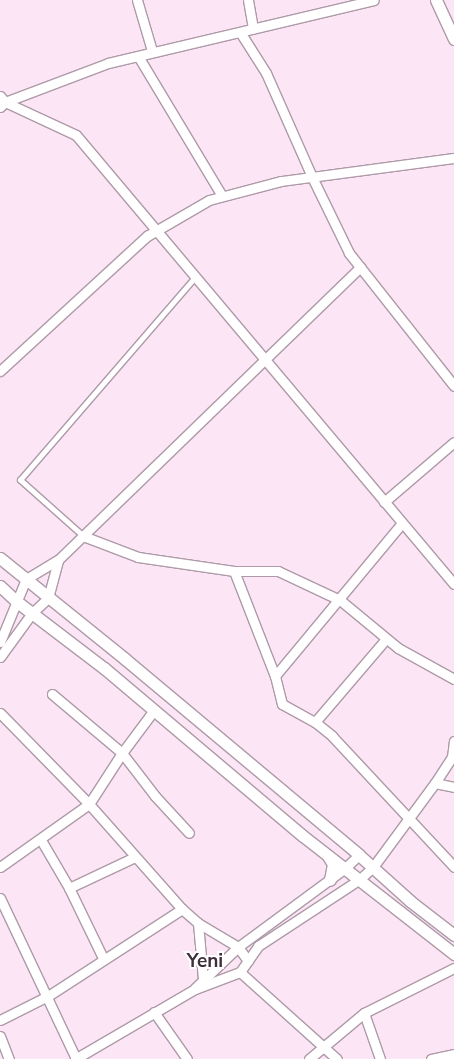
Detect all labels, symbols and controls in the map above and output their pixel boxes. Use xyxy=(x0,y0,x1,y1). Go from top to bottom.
district label: Yeni xyxy=(187,951,223,973)

